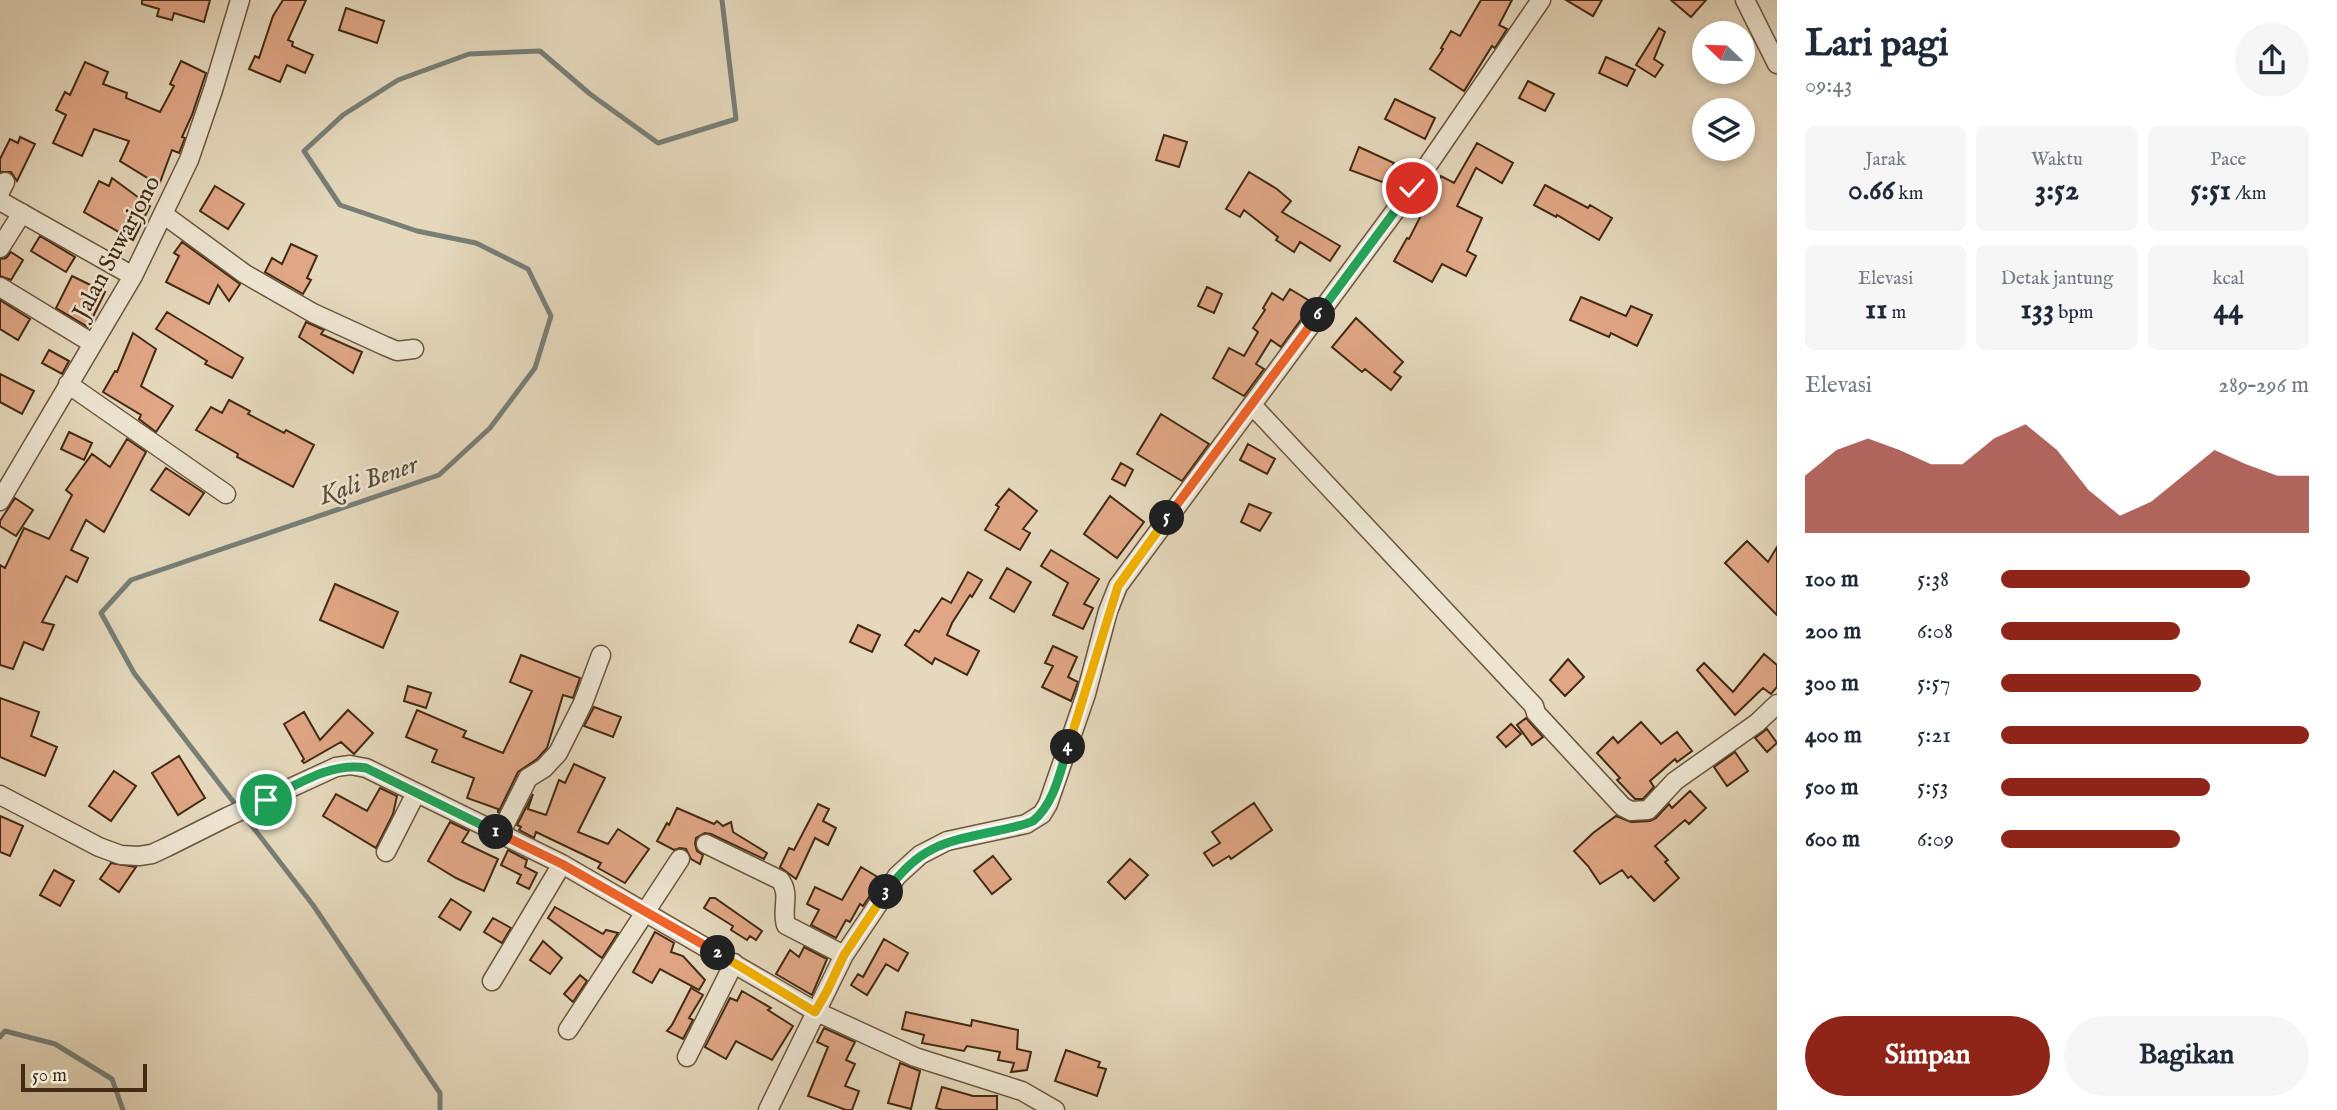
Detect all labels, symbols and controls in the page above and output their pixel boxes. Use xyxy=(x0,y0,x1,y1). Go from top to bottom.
north arrow xyxy=(1692,21,1755,84)
map controls xyxy=(1692,21,1755,161)
text: Lari pagi xyxy=(1805,21,1949,69)
button: share xyxy=(2235,23,2309,97)
text: 09:43 xyxy=(1805,71,1852,100)
button: layers xyxy=(1692,98,1755,161)
text: Jarak xyxy=(1865,148,1906,172)
text: Waktu xyxy=(2031,148,2083,172)
text: Pace xyxy=(2210,148,2246,172)
pin xyxy=(1382,158,1442,218)
icon: check xyxy=(1393,169,1431,207)
street label: Jalan Suwarjono xyxy=(65,170,168,328)
text: 0.66 xyxy=(1848,172,1894,210)
text: 3:52 xyxy=(2035,172,2079,210)
text: 5:51 xyxy=(2190,172,2231,210)
text: km xyxy=(1894,182,1923,206)
text: /km xyxy=(2231,182,2266,206)
text: Elevasi xyxy=(1858,267,1913,291)
text: Detak jantung xyxy=(2001,267,2113,291)
text: kcal xyxy=(2212,267,2244,291)
text: 11 xyxy=(1865,291,1887,329)
text: 133 xyxy=(2021,291,2054,329)
text: 44 xyxy=(2214,291,2243,329)
pin: 6 xyxy=(1300,298,1336,332)
text: m xyxy=(1887,301,1906,325)
text: bpm xyxy=(2054,301,2093,325)
text: 6 xyxy=(1313,302,1322,326)
text: Elevasi xyxy=(1805,371,1872,400)
text: 289–296 m xyxy=(2218,371,2309,400)
water label: Kali Bener xyxy=(314,448,423,513)
pin: 5 xyxy=(1150,500,1184,536)
text: 5 xyxy=(1163,505,1170,529)
text: 100 m xyxy=(1805,565,1859,594)
text: 5:38 xyxy=(1917,565,1949,594)
text: 200 m xyxy=(1805,617,1861,646)
text: 6:08 xyxy=(1917,617,1953,646)
text: 300 m xyxy=(1805,669,1859,698)
text: 5:57 xyxy=(1917,669,1951,698)
text: 400 m xyxy=(1805,721,1862,750)
text: 5:21 xyxy=(1917,721,1951,750)
pin: 4 xyxy=(1050,730,1086,764)
text: 4 xyxy=(1063,734,1072,758)
pin xyxy=(236,770,296,830)
text: 500 m xyxy=(1805,773,1859,802)
text: 5:53 xyxy=(1917,773,1948,802)
icon: arrive xyxy=(247,781,285,819)
pin: 1 xyxy=(478,814,514,850)
text: 1 xyxy=(492,819,499,843)
text: 600 m xyxy=(1805,825,1860,854)
text: 6:09 xyxy=(1917,825,1954,854)
pin: 3 xyxy=(868,874,903,910)
text: 3 xyxy=(882,879,889,903)
pin: 2 xyxy=(700,936,736,970)
text: 2 xyxy=(713,940,722,964)
button: Simpan xyxy=(1805,1016,2050,1096)
button: Bagikan xyxy=(2064,1016,2309,1096)
scale bar xyxy=(21,1061,147,1093)
text: 50 m xyxy=(32,1064,67,1088)

